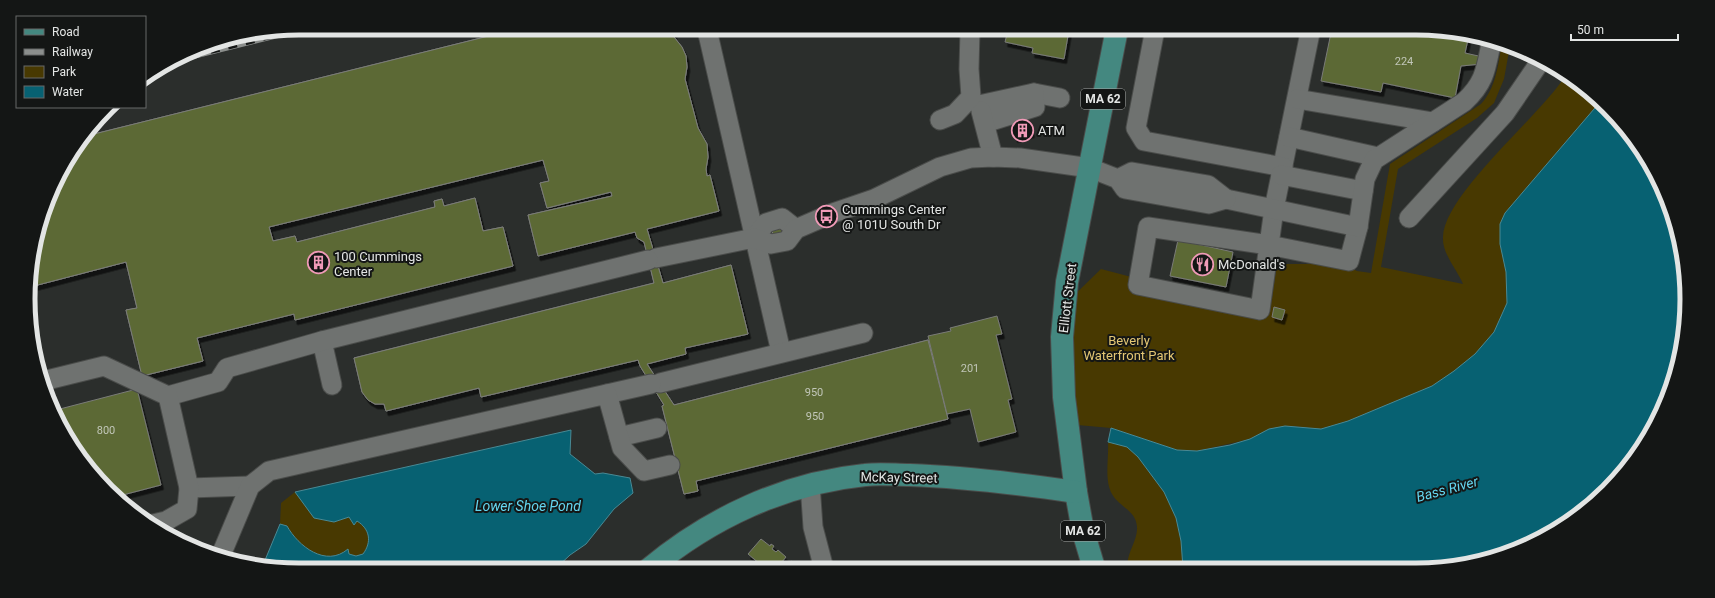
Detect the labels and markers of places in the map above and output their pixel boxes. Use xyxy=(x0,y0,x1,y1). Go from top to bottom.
building icon: ATM xyxy=(1009,117,1035,143)
place label: ATM xyxy=(1038,123,1065,138)
place label: Cummings Center @ 101U South Dr xyxy=(842,202,947,232)
bus stop icon: Cummings Center @ 101U South Dr xyxy=(814,203,840,229)
place label: 100 Cummings Center xyxy=(334,249,422,279)
building icon: 100 Cummings Center xyxy=(306,250,332,276)
restaurant icon: McDonald's xyxy=(1189,251,1215,277)
place label: McDonald's xyxy=(1218,257,1286,272)

